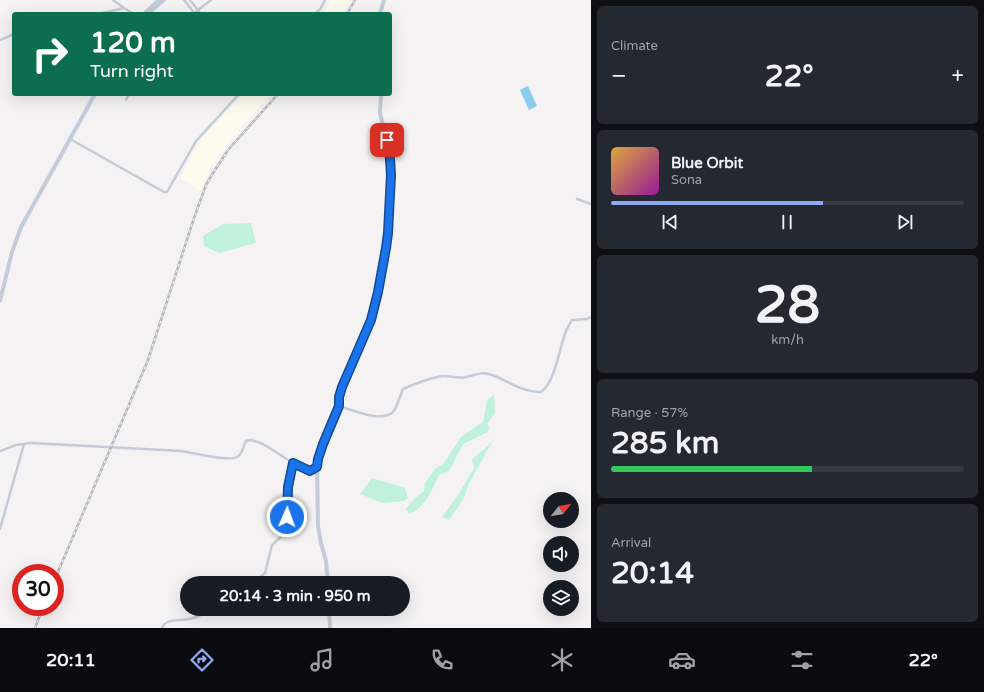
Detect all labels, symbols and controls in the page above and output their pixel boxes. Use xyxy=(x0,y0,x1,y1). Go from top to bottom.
text: 120 m xyxy=(90,26,176,60)
icon: right xyxy=(24,28,76,80)
text: Climate xyxy=(611,38,658,54)
text: 22° xyxy=(765,58,814,95)
text: Turn right xyxy=(90,60,174,82)
text: − xyxy=(611,63,627,89)
text: + xyxy=(952,63,964,89)
pin xyxy=(370,123,404,157)
icon: arrive xyxy=(376,129,398,151)
text: Blue Orbit xyxy=(671,154,743,172)
text: Sona xyxy=(671,172,702,188)
icon: previous xyxy=(659,211,681,233)
icon: pause xyxy=(776,211,798,233)
icon: next xyxy=(894,211,916,233)
text: 28 xyxy=(755,274,820,337)
text: km/h xyxy=(771,332,804,348)
text: Range · 57% xyxy=(611,405,688,421)
text: 285 km xyxy=(611,425,719,462)
north arrow xyxy=(543,492,579,528)
map controls xyxy=(543,492,579,616)
position arrow xyxy=(266,496,308,538)
text: Arrival xyxy=(611,535,651,551)
button: sound xyxy=(543,536,579,572)
text: 20:14 xyxy=(611,555,694,592)
speed limit sign: 30 xyxy=(12,564,64,616)
button: layers xyxy=(543,580,579,616)
text: 20:14 · 3 min · 950 m xyxy=(220,587,370,605)
icon: directions xyxy=(188,646,216,674)
icon: music xyxy=(308,646,336,674)
icon: phone xyxy=(428,646,456,674)
icon: climate xyxy=(548,646,576,674)
icon: car xyxy=(668,646,696,674)
icon: filters xyxy=(788,646,816,674)
text: 20:11 xyxy=(46,649,96,671)
text: 22° xyxy=(908,649,938,671)

